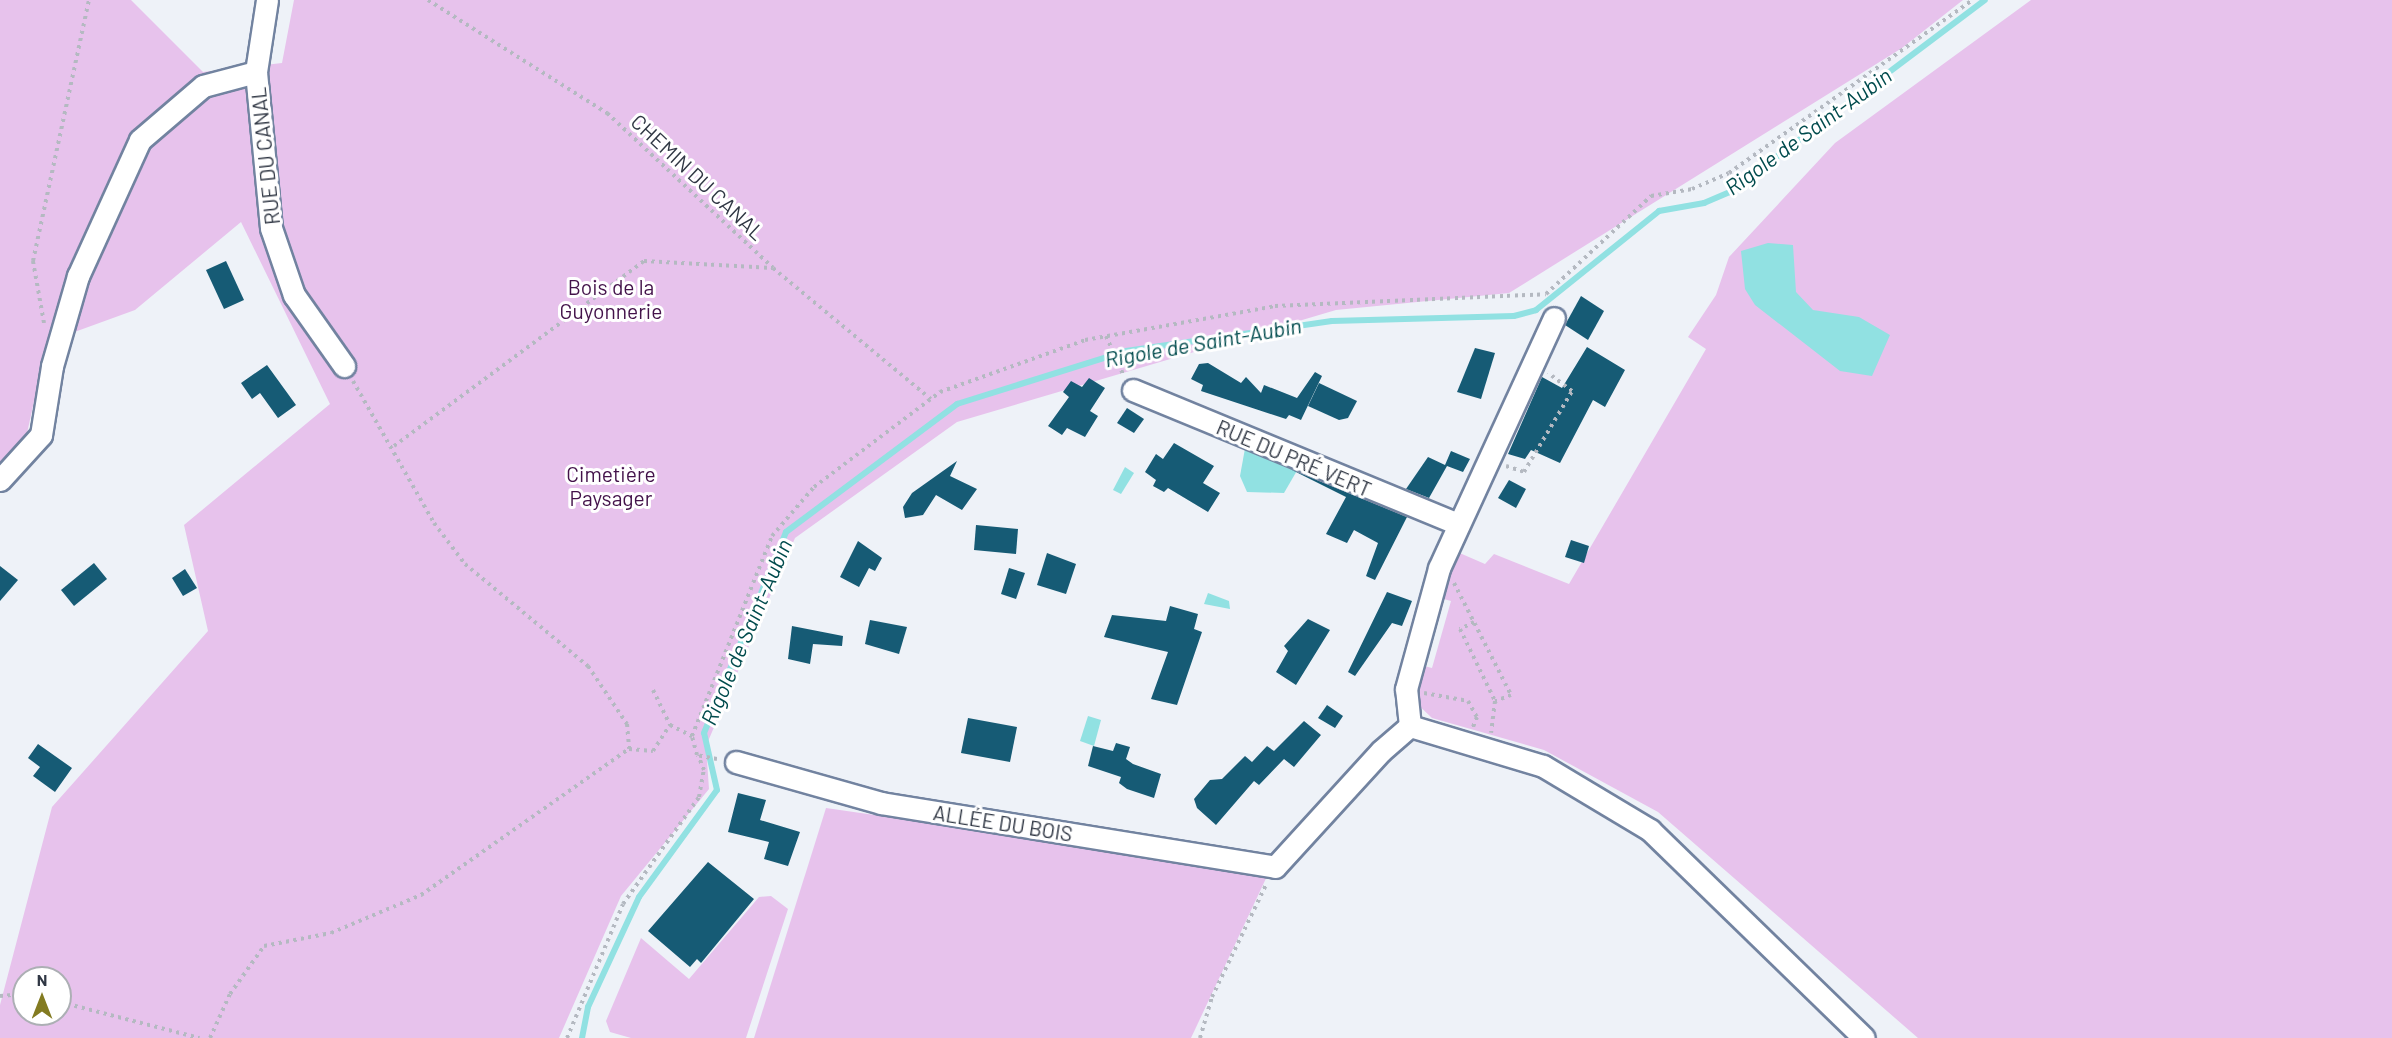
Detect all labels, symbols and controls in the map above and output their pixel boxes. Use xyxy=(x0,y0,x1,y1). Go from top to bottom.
water label: Rigole de Saint-Aubin xyxy=(1720,62,1896,200)
street label: RUE DU CANAL xyxy=(245,86,285,226)
street label: CHEMIN DU CANAL xyxy=(626,109,770,245)
park label: Bois de la Guyonnerie xyxy=(560,274,662,324)
water label: Rigole de Saint-Aubin xyxy=(1103,312,1303,372)
street label: RUE DU PRÉ VERT xyxy=(1213,414,1375,502)
park label: Cimetière Paysager xyxy=(566,461,656,511)
water label: Rigole de Saint-Aubin xyxy=(695,535,797,729)
street label: ALLÉE DU BOIS xyxy=(931,800,1075,846)
north arrow xyxy=(12,966,72,1026)
text: N xyxy=(37,970,47,989)

